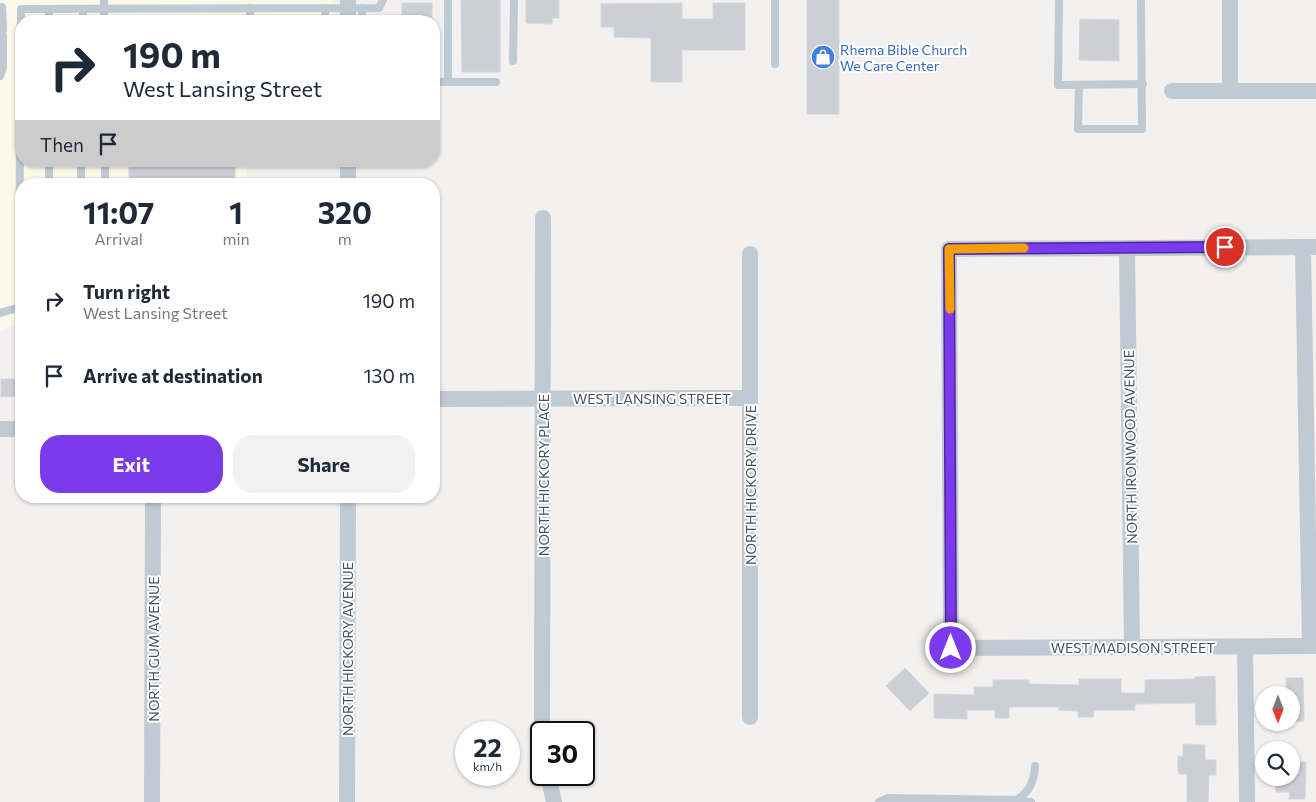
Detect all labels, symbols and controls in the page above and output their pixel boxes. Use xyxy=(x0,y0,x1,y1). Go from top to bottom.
text: 190 m xyxy=(123,32,221,75)
icon: right xyxy=(40,35,105,100)
place label: Rhema Bible Church We Care Center xyxy=(840,41,967,74)
shop icon: Rhema Bible Church We Care Center xyxy=(810,44,836,70)
text: West Lansing Street xyxy=(123,75,322,102)
icon: arrive xyxy=(94,130,122,158)
text: Then xyxy=(40,133,84,156)
text: 11:07 xyxy=(83,193,154,230)
text: 1 xyxy=(229,193,243,230)
text: 320 xyxy=(318,193,372,230)
pin xyxy=(1204,226,1246,268)
text: Arrival xyxy=(95,229,143,248)
text: min xyxy=(222,229,250,248)
text: m xyxy=(338,229,352,248)
icon: arrive xyxy=(1211,233,1239,261)
text: Turn right xyxy=(83,280,170,303)
icon: right xyxy=(40,287,68,315)
text: 190 m xyxy=(363,289,415,312)
text: West Lansing Street xyxy=(83,303,228,322)
street label: NORTH IRONWOOD AVENUE xyxy=(1120,350,1140,544)
icon: arrive xyxy=(40,362,68,390)
text: Arrive at destination xyxy=(83,364,263,387)
text: 130 m xyxy=(363,364,415,387)
street label: WEST LANSING STREET xyxy=(573,390,731,407)
street label: NORTH HICKORY PLACE xyxy=(535,394,552,556)
street label: NORTH HICKORY DRIVE xyxy=(742,405,759,565)
button: Exit xyxy=(40,435,223,493)
button: Share xyxy=(233,435,415,493)
street label: NORTH HICKORY AVENUE xyxy=(339,562,356,736)
street label: NORTH GUM AVENUE xyxy=(145,576,162,722)
position arrow xyxy=(924,621,976,673)
street label: WEST MADISON STREET xyxy=(1051,639,1215,656)
north arrow xyxy=(1255,686,1300,731)
map controls xyxy=(1255,686,1300,786)
speed limit sign: 30 xyxy=(530,721,595,786)
text: 22 xyxy=(473,732,502,762)
button: search xyxy=(1255,741,1300,786)
text: km/h xyxy=(473,759,502,773)

